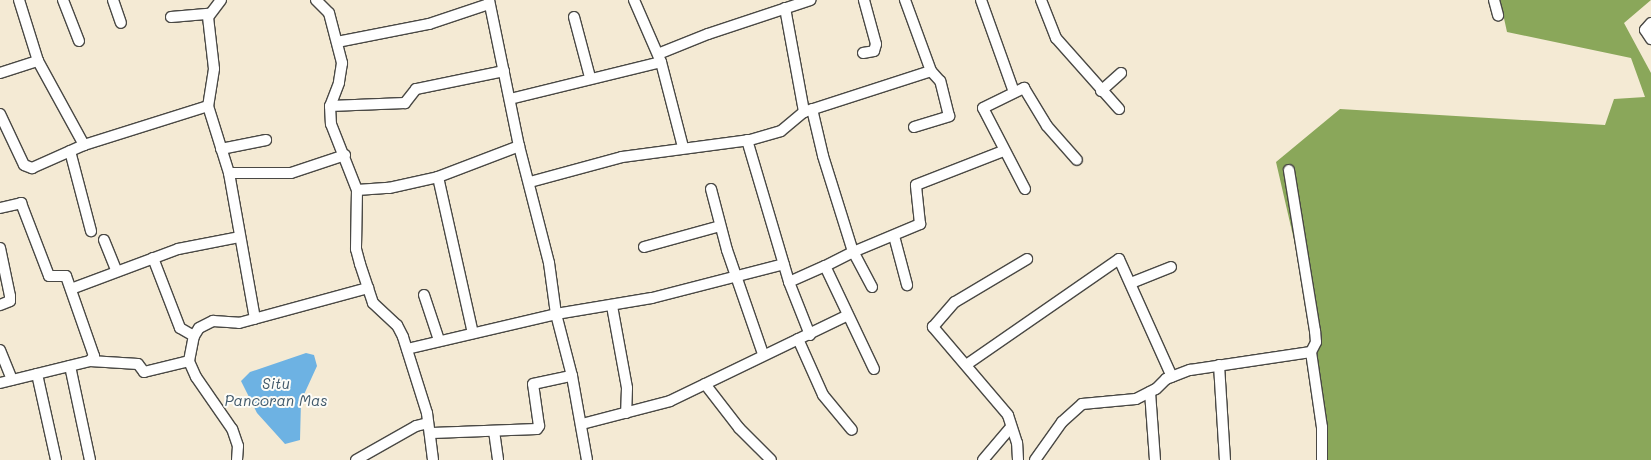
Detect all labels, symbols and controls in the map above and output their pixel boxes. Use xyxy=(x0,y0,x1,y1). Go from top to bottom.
water label: Situ Pancoran Mas xyxy=(224,374,328,409)

